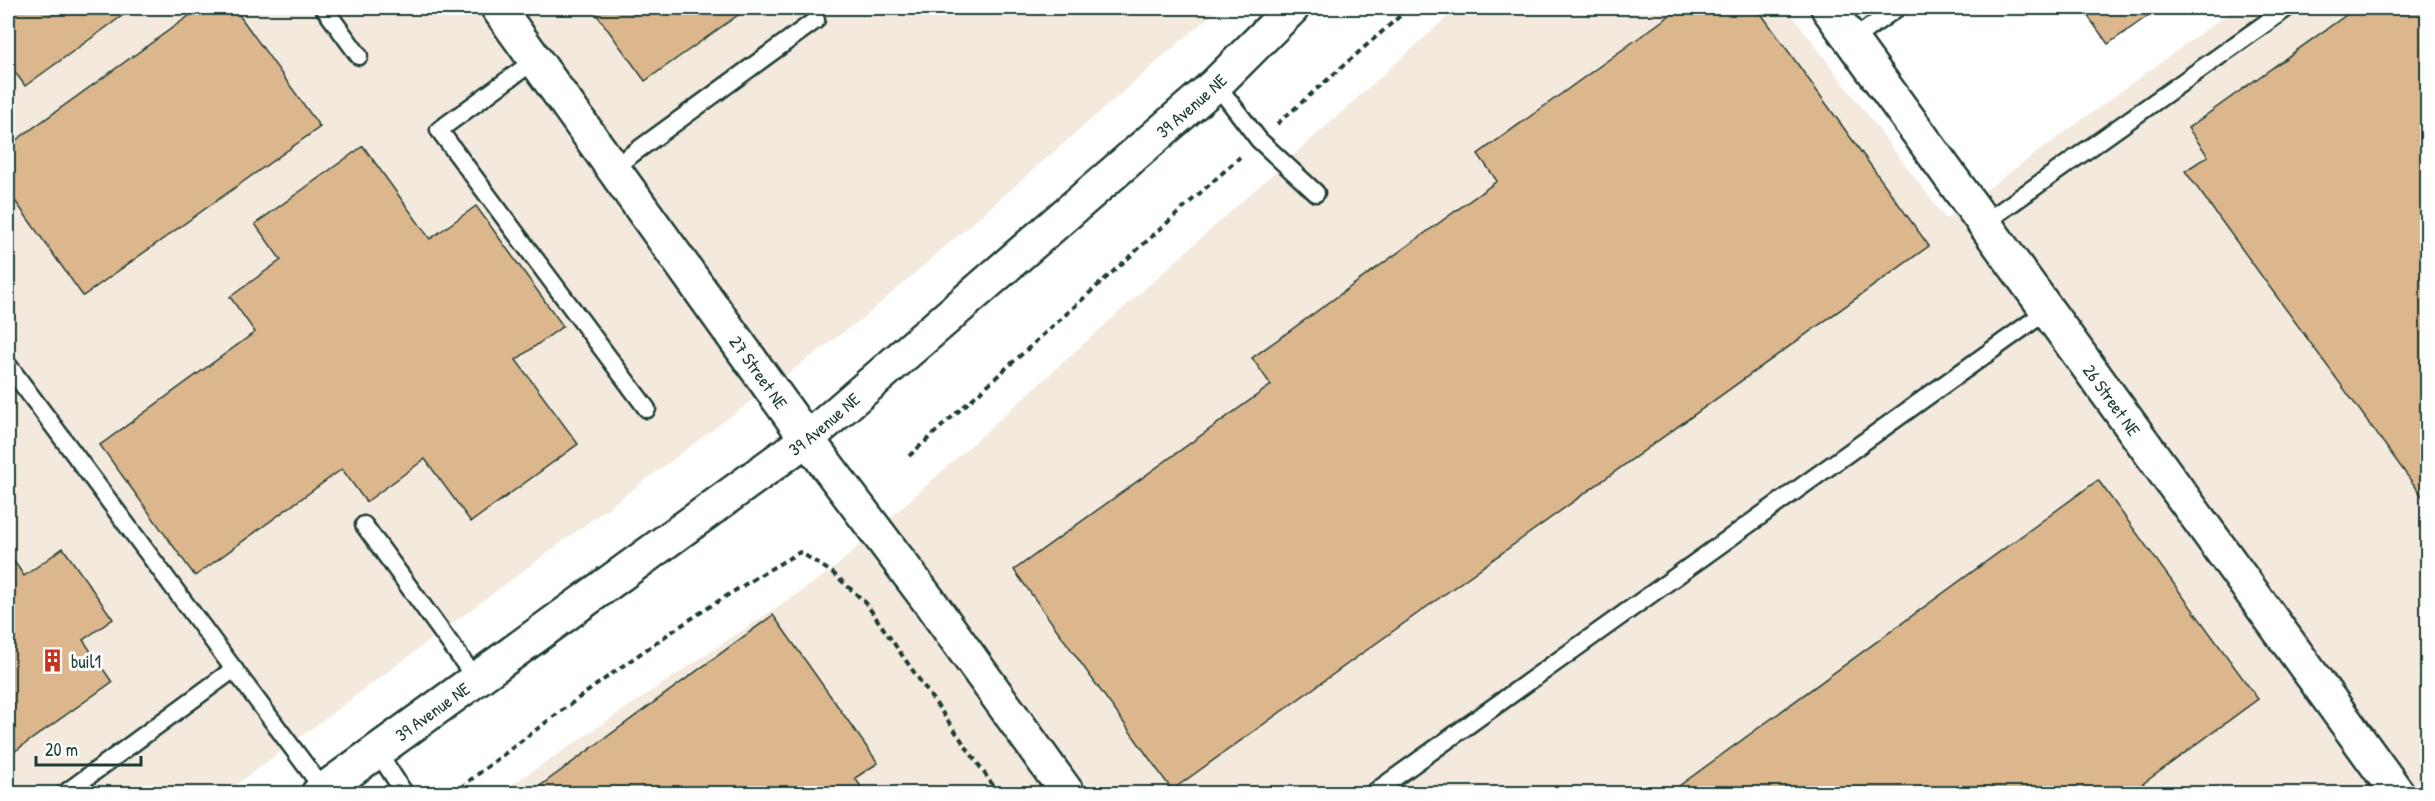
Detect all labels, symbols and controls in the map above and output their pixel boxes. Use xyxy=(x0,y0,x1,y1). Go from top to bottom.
street label: 39 Avenue NE xyxy=(1150,68,1232,143)
street label: 27 Street NE xyxy=(724,330,794,414)
street label: 26 Street NE xyxy=(2078,359,2147,441)
street label: 39 Avenue NE xyxy=(783,386,865,461)
building icon: buil1 xyxy=(40,648,66,674)
place label: buil1 xyxy=(71,649,101,674)
street label: 39 Avenue NE xyxy=(390,676,474,747)
scale bar xyxy=(36,729,141,767)
text: 20 m xyxy=(45,737,78,762)

